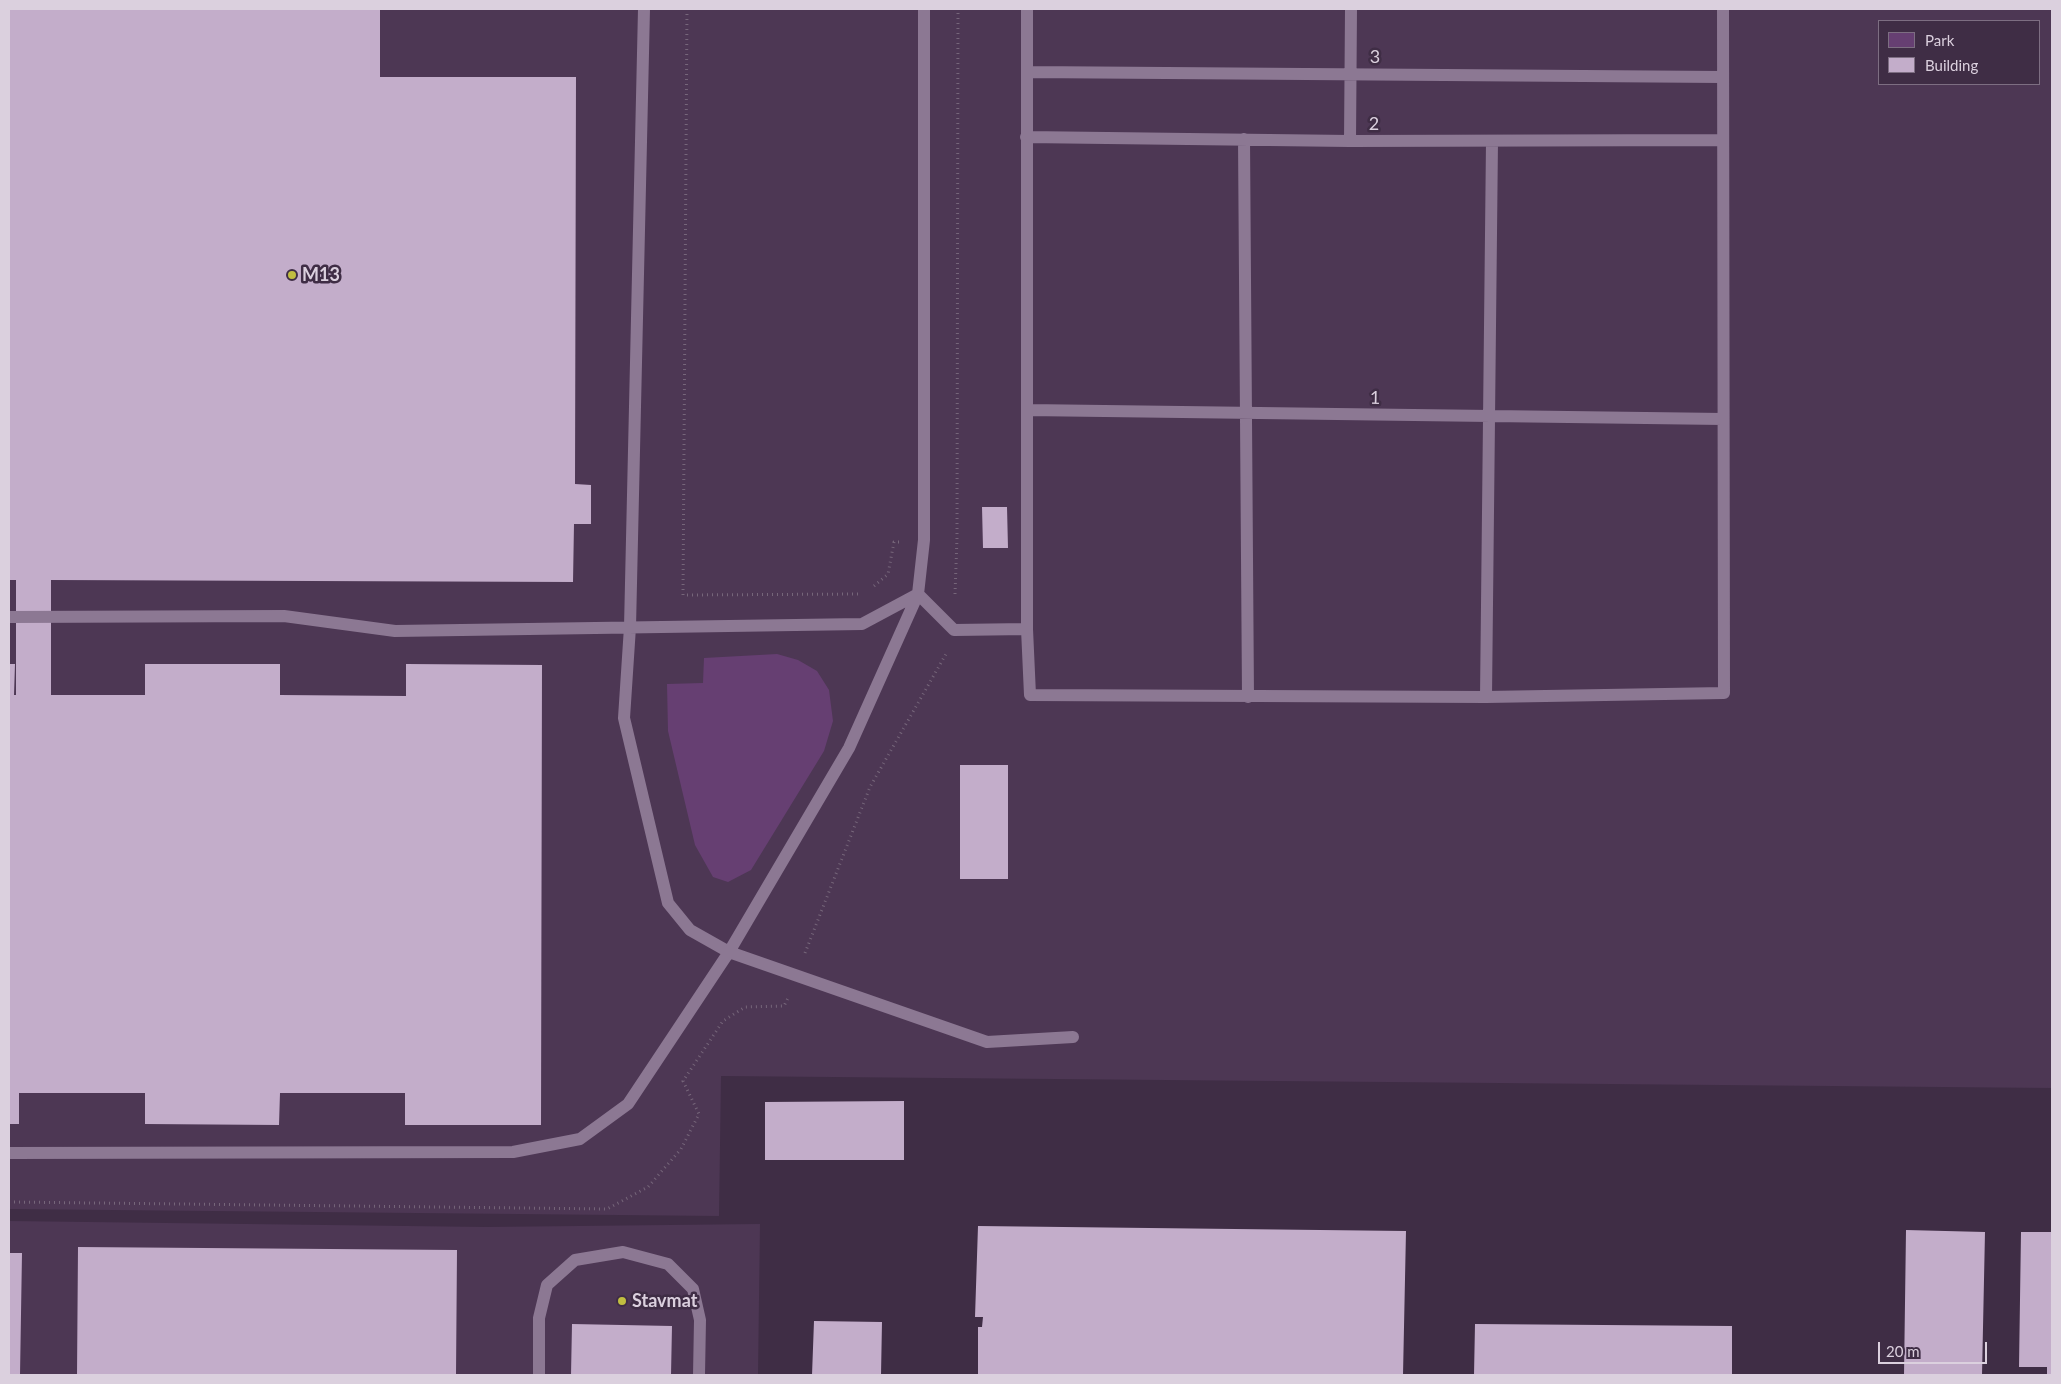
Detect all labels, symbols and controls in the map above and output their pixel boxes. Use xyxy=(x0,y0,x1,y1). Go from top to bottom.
legend xyxy=(1878,20,2041,85)
text: Park xyxy=(1925,31,1954,49)
street label: 3 xyxy=(1370,46,1380,68)
text: Building xyxy=(1925,56,1978,74)
street label: 2 xyxy=(1369,113,1379,135)
place label: M13 xyxy=(302,264,340,286)
marker: M13 xyxy=(286,269,298,281)
street label: 1 xyxy=(1370,387,1380,409)
place label: Stavmat xyxy=(632,1290,697,1312)
marker: Stavmat xyxy=(616,1295,628,1307)
scale bar xyxy=(1881,1332,1990,1364)
text: 20 m xyxy=(1886,1342,1920,1360)

